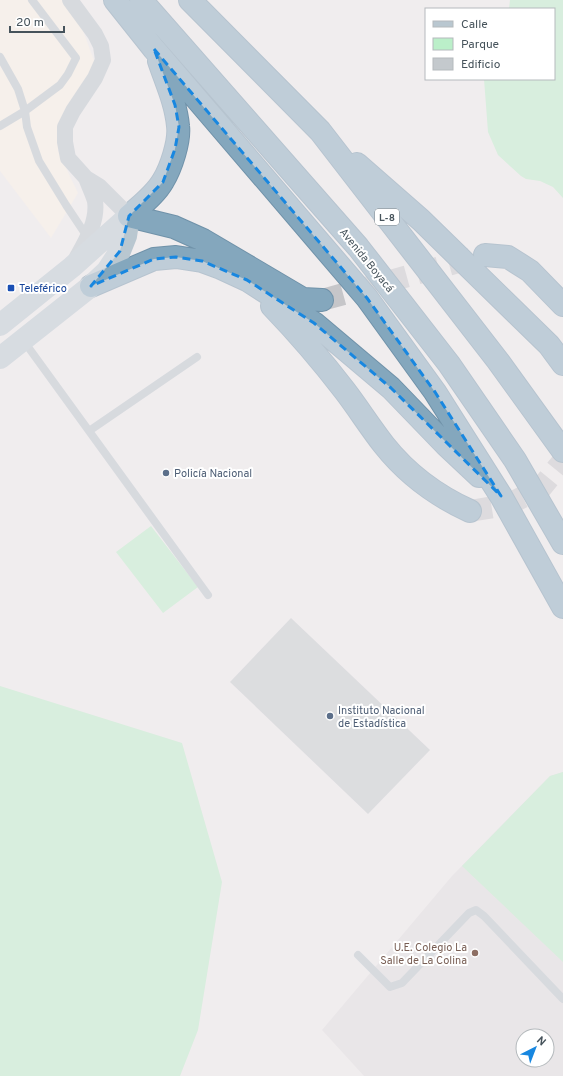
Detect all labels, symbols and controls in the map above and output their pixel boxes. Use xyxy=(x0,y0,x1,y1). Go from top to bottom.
scale bar xyxy=(10,8,64,34)
legend xyxy=(425,8,555,80)
text: 20 m xyxy=(16,15,44,31)
text: Calle xyxy=(461,17,488,33)
text: Parque xyxy=(461,37,499,53)
text: Edificio xyxy=(461,57,501,73)
road number: L-8 xyxy=(375,209,399,225)
street label: Avenida Boyacá xyxy=(336,226,396,296)
place label: Teleférico xyxy=(19,282,67,296)
marker: Teleférico xyxy=(6,283,16,293)
place label: Policía Nacional xyxy=(174,467,252,481)
marker: Policía Nacional xyxy=(161,468,171,478)
place label: Instituto Nacional de Estadística xyxy=(338,704,425,731)
marker: Instituto Nacional de Estadística xyxy=(325,711,335,721)
place label: U.E. Colegio La Salle de La Colina xyxy=(380,941,467,968)
marker: U.E. Colegio La Salle de La Colina xyxy=(470,948,480,958)
north arrow xyxy=(515,1028,555,1068)
text: N xyxy=(533,1033,549,1049)

